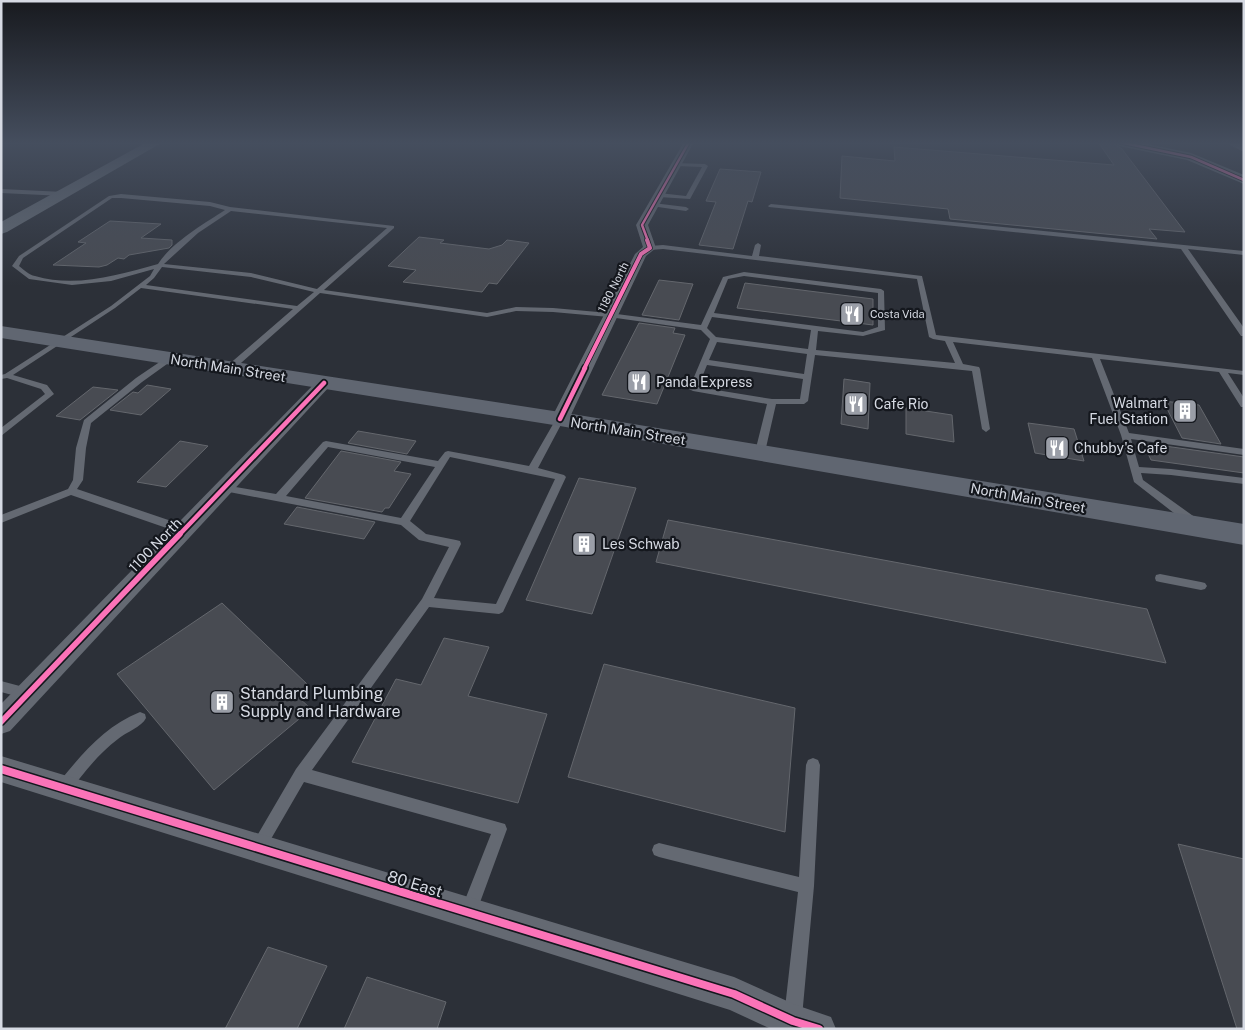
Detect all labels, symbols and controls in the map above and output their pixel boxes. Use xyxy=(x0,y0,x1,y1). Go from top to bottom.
street label: 1180 North xyxy=(595,260,631,314)
restaurant icon: Costa Vida xyxy=(839,301,865,327)
place label: Costa Vida xyxy=(870,308,925,320)
street label: North Main Street xyxy=(169,351,287,385)
restaurant icon: Panda Express xyxy=(626,369,652,395)
place label: Panda Express xyxy=(656,374,752,390)
restaurant icon: Cafe Rio xyxy=(843,391,869,417)
place label: Walmart Fuel Station xyxy=(1089,395,1168,427)
place label: Cafe Rio xyxy=(874,396,929,412)
building icon: Walmart Fuel Station xyxy=(1172,398,1198,424)
street label: North Main Street xyxy=(569,414,687,448)
restaurant icon: Chubby's Cafe xyxy=(1044,435,1070,461)
place label: Chubby's Cafe xyxy=(1074,440,1168,456)
street label: North Main Street xyxy=(969,480,1087,516)
street label: 1100 North xyxy=(125,515,185,575)
building icon: Les Schwab xyxy=(571,531,597,557)
place label: Les Schwab xyxy=(602,536,680,552)
place label: Standard Plumbing Supply and Hardware xyxy=(240,684,401,721)
building icon: Standard Plumbing Supply and Hardware xyxy=(209,689,235,715)
street label: 80 East xyxy=(385,867,445,901)

